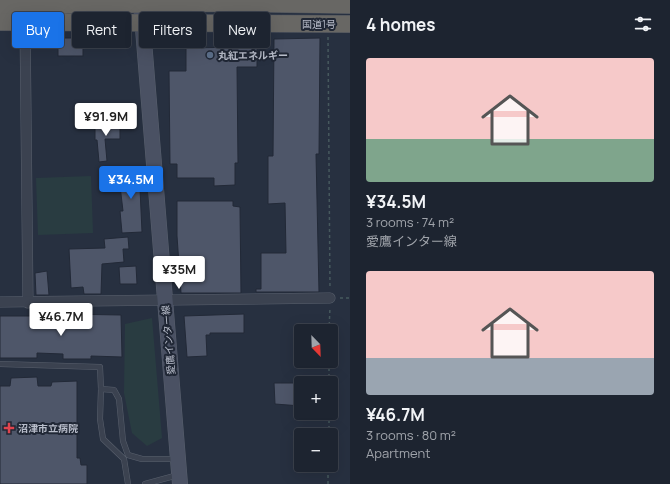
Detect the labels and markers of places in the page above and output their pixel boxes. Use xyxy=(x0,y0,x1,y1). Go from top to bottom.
place label: 丸紅エネルギー xyxy=(218,48,288,62)
marker: 丸紅エネルギー xyxy=(205,50,215,60)
pin: ¥91.9M xyxy=(73,103,139,137)
pin: ¥34.5M xyxy=(98,166,164,200)
pin: ¥35M xyxy=(155,256,203,290)
pin: ¥46.7M xyxy=(28,303,94,337)
place label: 沼津市立病院 xyxy=(18,421,78,435)
marker: 沼津市立病院 xyxy=(3,422,15,434)

